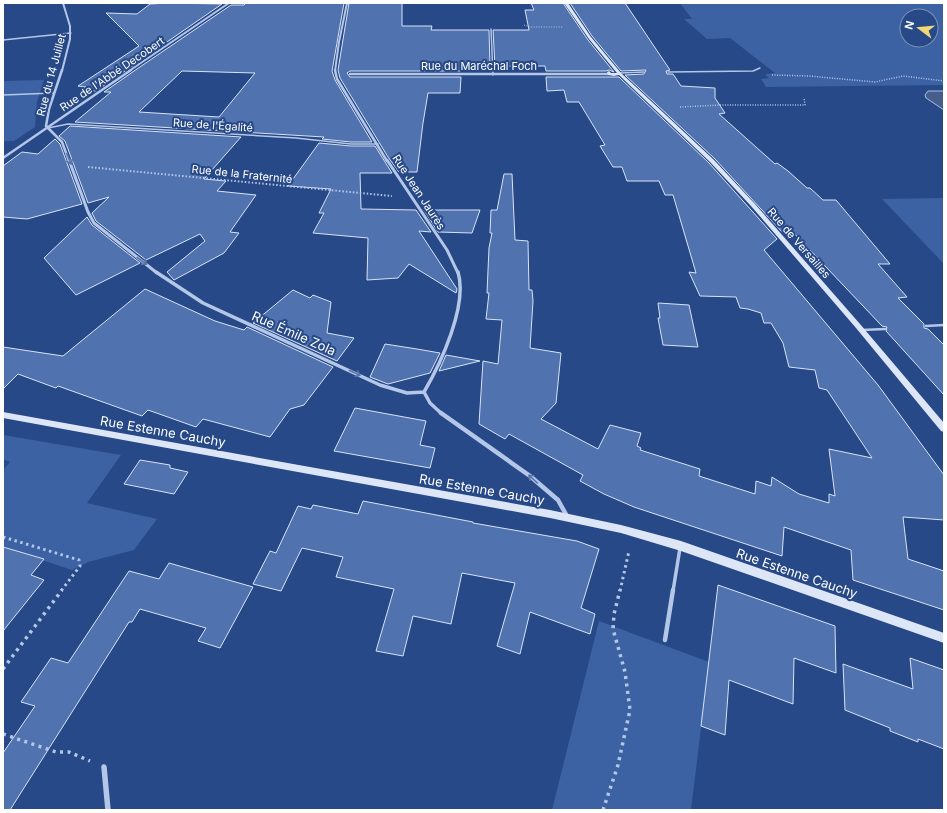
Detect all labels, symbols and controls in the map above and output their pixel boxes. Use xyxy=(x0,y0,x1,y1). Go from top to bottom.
north arrow xyxy=(899,8,939,48)
text: N xyxy=(902,19,917,31)
street label: Rue du 14 Juillet xyxy=(33,32,69,118)
street label: Rue de l'Abbé Decobert xyxy=(57,34,167,114)
street label: Rue du Maréchal Foch xyxy=(421,59,537,73)
street label: Rue de l'Égalité xyxy=(173,115,253,135)
street label: Rue Jean Jaurès xyxy=(389,152,449,232)
one-way arrow xyxy=(66,153,73,165)
street label: Rue de la Fraternité xyxy=(191,162,293,186)
street label: Rue de Versailles xyxy=(764,205,834,281)
one-way arrow xyxy=(136,257,147,265)
street label: Rue Émile Zola xyxy=(249,307,339,359)
one-way arrow xyxy=(349,370,361,377)
street label: Rue Estenne Cauchy xyxy=(99,412,227,450)
street label: Rue Estenne Cauchy xyxy=(418,470,546,508)
one-way arrow xyxy=(528,475,538,484)
street label: Rue Estenne Cauchy xyxy=(734,545,860,601)

